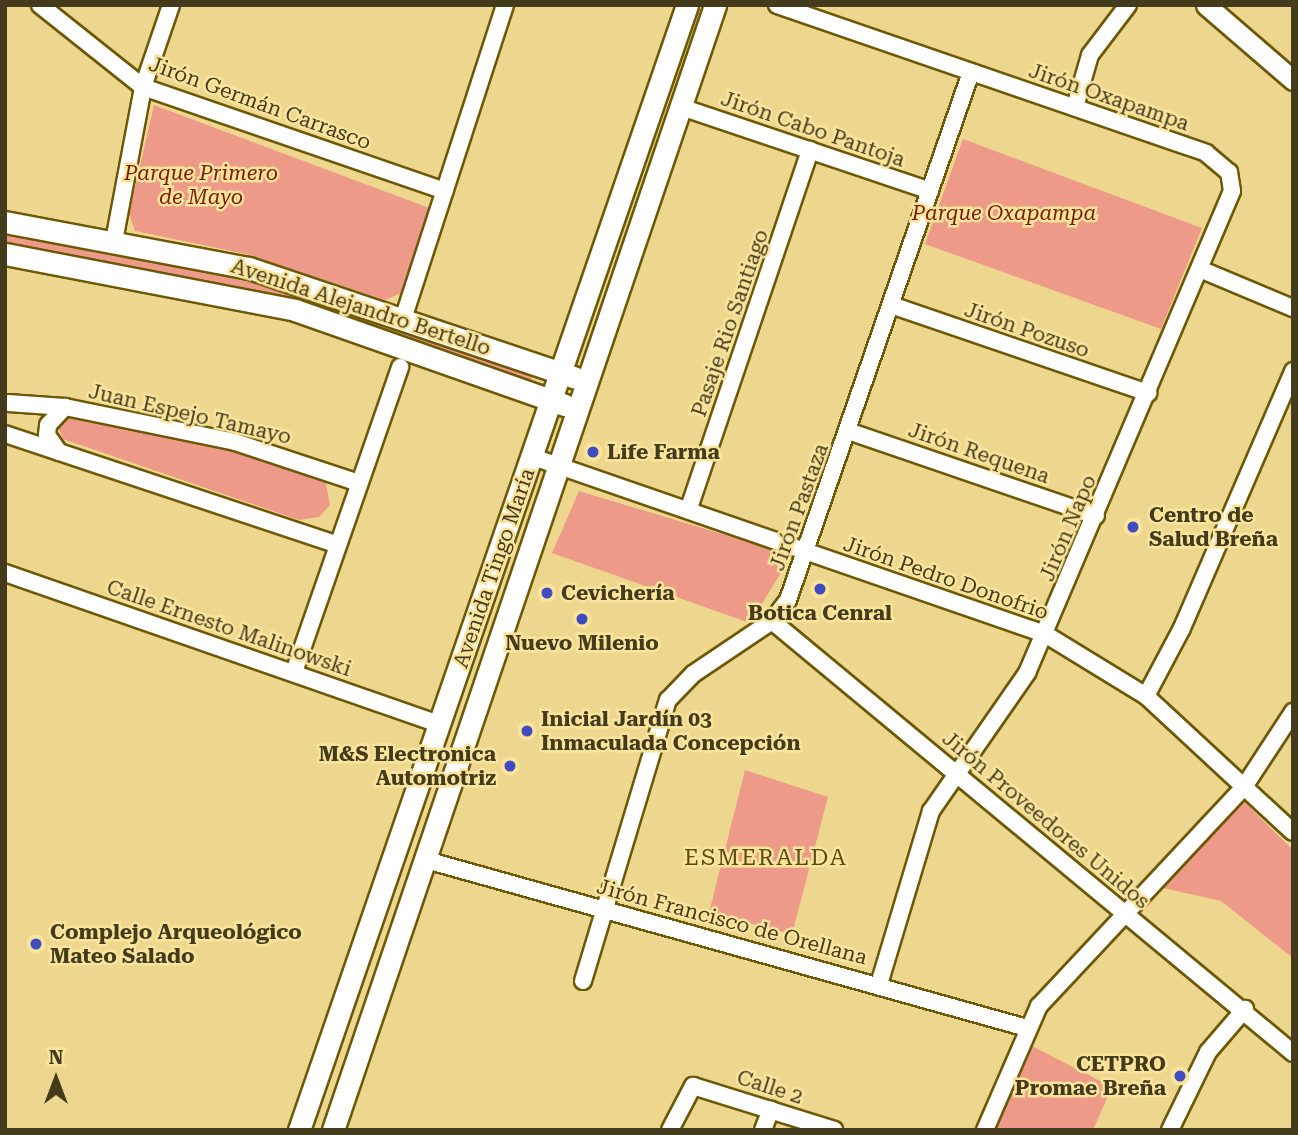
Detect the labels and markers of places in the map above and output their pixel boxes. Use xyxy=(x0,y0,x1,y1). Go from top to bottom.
place label: Life Farma xyxy=(607,439,720,465)
marker: Life Farma xyxy=(585,444,601,460)
place label: Centro de Salud Breña xyxy=(1149,502,1278,552)
marker: Centro de Salud Breña xyxy=(1123,517,1143,537)
place label: Cevichería xyxy=(561,580,675,606)
marker: Botica Cenral xyxy=(812,581,828,597)
marker: Cevichería xyxy=(539,585,555,601)
place label: Botica Cenral xyxy=(748,600,892,626)
marker: Nuevo Milenio xyxy=(574,611,590,627)
place label: Nuevo Milenio xyxy=(505,630,659,656)
place label: Inicial Jardín 03 Inmaculada Concepción xyxy=(541,706,800,756)
marker: Inicial Jardín 03 Inmaculada Concepción xyxy=(519,723,535,739)
place label: M&S Electronica Automotriz xyxy=(319,741,496,791)
marker: M&S Electronica Automotriz xyxy=(502,758,518,774)
place label: Complejo Arqueológico Mateo Salado xyxy=(50,919,302,969)
marker: Complejo Arqueológico Mateo Salado xyxy=(28,936,44,952)
place label: CETPRO Promae Breña xyxy=(1015,1051,1166,1101)
marker: CETPRO Promae Breña xyxy=(1172,1068,1188,1084)

